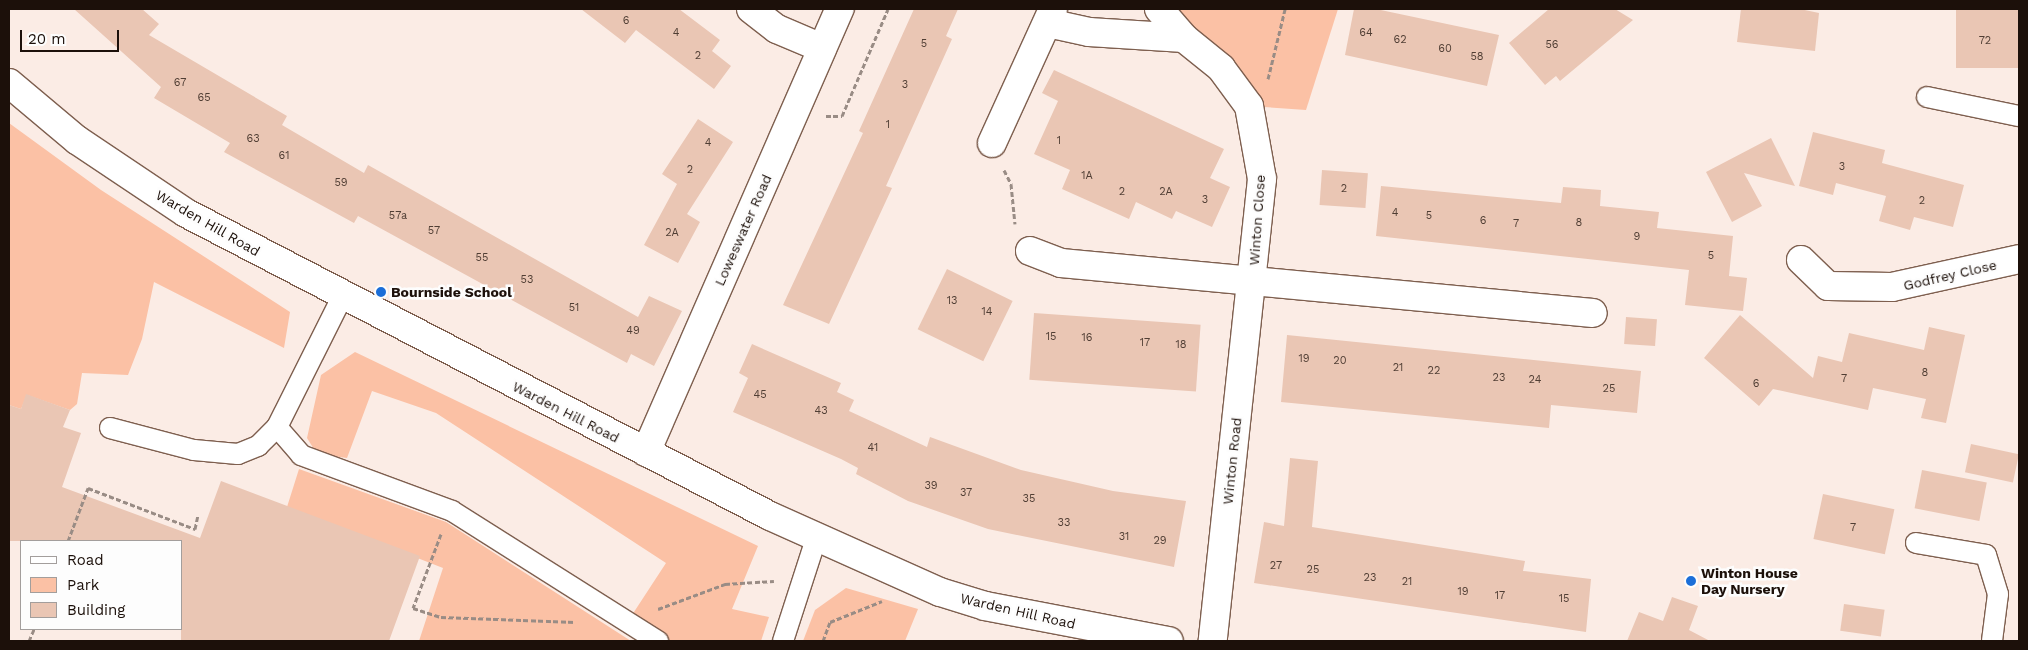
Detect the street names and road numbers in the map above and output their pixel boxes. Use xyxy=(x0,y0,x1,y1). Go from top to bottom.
street label: Loweswater Road xyxy=(711,171,775,289)
street label: Winton Close xyxy=(1245,174,1269,266)
street label: Warden Hill Road xyxy=(153,186,263,260)
street label: Godfrey Close xyxy=(1901,256,1999,294)
street label: Warden Hill Road xyxy=(510,378,622,446)
street label: Winton Road xyxy=(1219,417,1245,505)
street label: Warden Hill Road xyxy=(959,590,1077,632)

